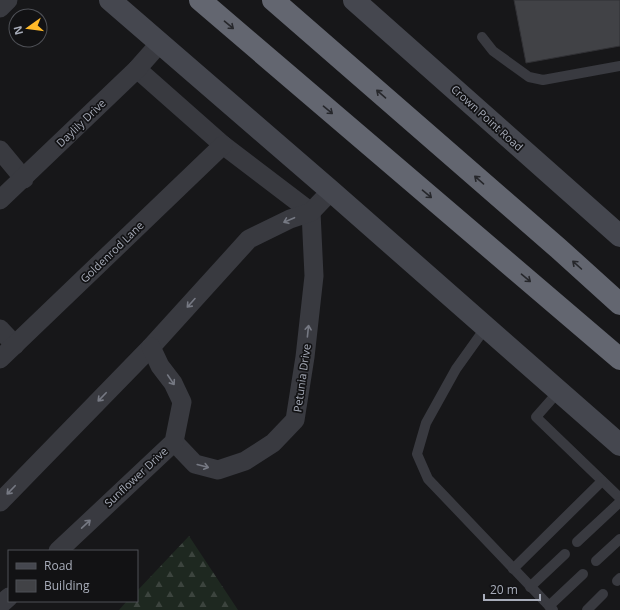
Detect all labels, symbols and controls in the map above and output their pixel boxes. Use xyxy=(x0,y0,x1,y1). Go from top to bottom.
north arrow xyxy=(8,8,48,48)
one-way arrow xyxy=(224,21,235,30)
text: N xyxy=(9,24,26,37)
street label: Crown Point Road xyxy=(448,81,527,154)
one-way arrow xyxy=(376,90,387,99)
street label: Daylily Drive xyxy=(53,95,109,150)
one-way arrow xyxy=(323,105,334,114)
one-way arrow xyxy=(474,175,485,184)
one-way arrow xyxy=(422,189,433,198)
one-way arrow xyxy=(283,217,295,224)
street label: Goldenrod Lane xyxy=(77,218,147,286)
one-way arrow xyxy=(572,261,582,270)
one-way arrow xyxy=(521,273,531,282)
one-way arrow xyxy=(187,297,196,307)
one-way arrow xyxy=(304,325,312,338)
street label: Petunia Drive xyxy=(289,343,314,413)
one-way arrow xyxy=(166,375,175,386)
one-way arrow xyxy=(97,392,107,402)
street label: Sunflower Drive xyxy=(101,443,171,510)
one-way arrow xyxy=(196,463,209,471)
one-way arrow xyxy=(6,485,16,495)
one-way arrow xyxy=(81,519,91,529)
legend xyxy=(8,550,138,602)
text: Road xyxy=(44,557,73,574)
scale bar xyxy=(484,576,540,602)
text: Building xyxy=(44,577,90,594)
text: 20 m xyxy=(490,581,518,598)

